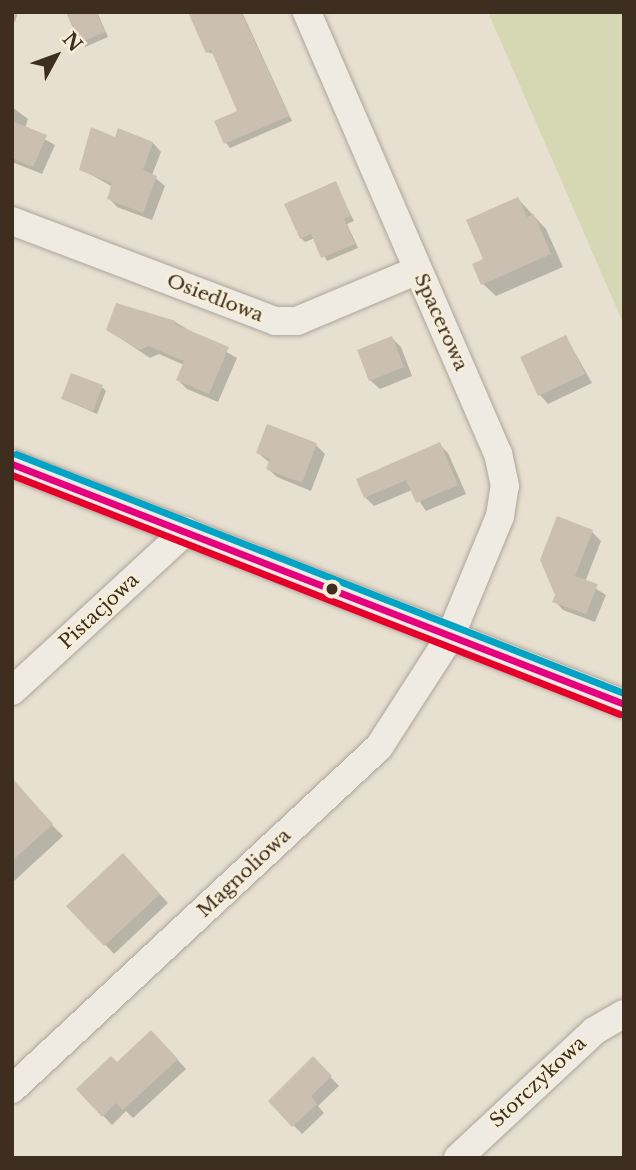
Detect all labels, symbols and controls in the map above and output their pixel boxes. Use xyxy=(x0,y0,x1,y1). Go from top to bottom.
north arrow xyxy=(21,21,91,91)
text: N xyxy=(58,28,87,56)
street label: Osiedlowa xyxy=(164,269,266,327)
street label: Spacerowa xyxy=(409,270,473,374)
street label: Pistacjowa xyxy=(55,568,143,654)
unlabelled marker xyxy=(325,582,339,596)
street label: Magnoliowa xyxy=(193,824,295,922)
street label: Storczykowa xyxy=(485,1032,591,1132)

